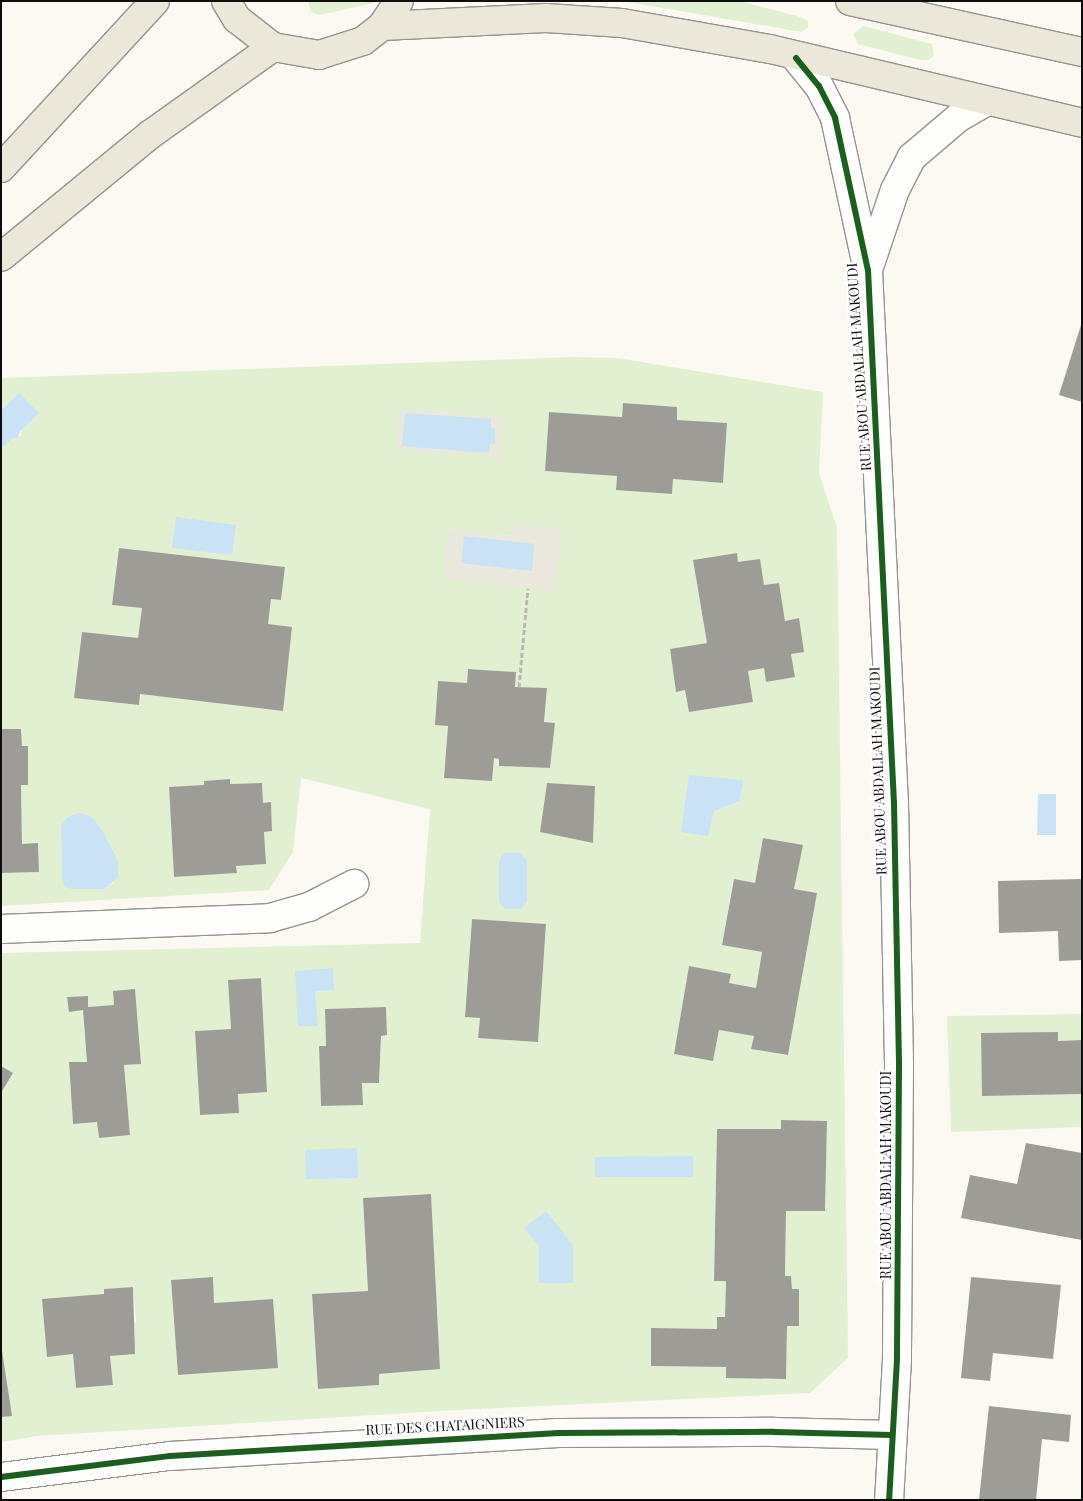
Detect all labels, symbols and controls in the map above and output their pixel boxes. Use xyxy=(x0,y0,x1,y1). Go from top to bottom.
street label: RUE ABOU ABDALLAH MAKOUDI xyxy=(843,262,875,472)
street label: RUE ABOU ABDALLAH MAKOUDI xyxy=(866,666,890,876)
street label: RUE ABOU ABDALLAH MAKOUDI xyxy=(878,1070,894,1280)
street label: RUE DES CHATAIGNIERS xyxy=(365,1413,525,1439)

